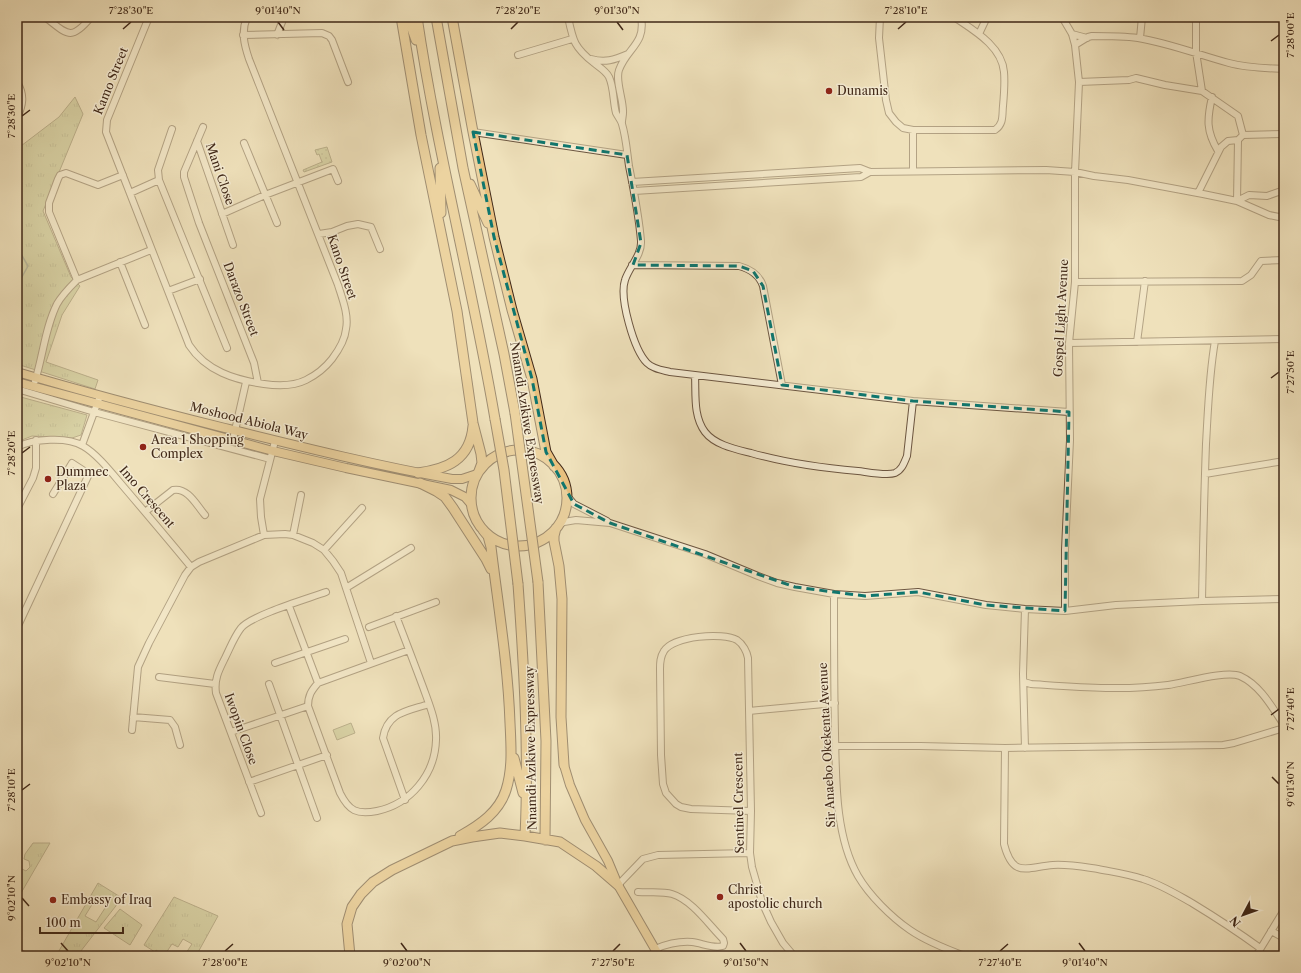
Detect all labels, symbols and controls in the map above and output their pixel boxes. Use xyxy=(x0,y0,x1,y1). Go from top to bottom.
text: 7°28'30"E xyxy=(109,4,153,17)
text: 9°01'40"N xyxy=(255,4,301,17)
text: 7°28'20"E xyxy=(496,4,540,17)
text: 9°01'30"N xyxy=(594,4,640,17)
text: 7°28'10"E xyxy=(884,4,928,17)
text: 7°28'00"E xyxy=(1284,12,1297,58)
street label: Kamo Street xyxy=(90,44,131,117)
place label: Dunamis xyxy=(837,83,888,98)
marker: Dunamis xyxy=(824,86,834,96)
text: 7°28'30"E xyxy=(5,94,18,138)
street label: Mani Close xyxy=(203,141,238,207)
street label: Kano Street xyxy=(324,232,361,302)
street label: Gospel Light Avenue xyxy=(1050,258,1071,377)
street label: Darazo Street xyxy=(220,260,263,339)
street label: Nnamdi Azikiwe Expressway xyxy=(507,341,548,505)
text: 7°27'50"E xyxy=(1284,350,1297,394)
street label: Moshood Abiola Way xyxy=(189,399,310,443)
text: 7°28'20"E xyxy=(5,431,18,475)
place label: Area 1 Shopping Complex xyxy=(150,432,244,461)
marker: Area 1 Shopping Complex xyxy=(138,442,148,452)
street label: Imo Crescent xyxy=(116,463,179,531)
place label: Dummec Plaza xyxy=(56,464,108,493)
marker: Dummec Plaza xyxy=(43,474,53,484)
street label: Sir Anaebo Okekenta Avenue xyxy=(815,662,838,828)
street label: Nnamdi Azikiwe Expressway xyxy=(522,666,539,830)
text: 7°27'40"E xyxy=(1284,687,1297,731)
street label: Iwopin Close xyxy=(222,691,261,767)
street label: Sentinel Crescent xyxy=(730,752,747,854)
text: 9°01'30"N xyxy=(1284,761,1297,807)
text: 7°28'10"E xyxy=(5,768,18,812)
text: 9°02'10"N xyxy=(5,875,18,921)
place label: Christ apostolic church xyxy=(728,882,823,911)
place label: Embassy of Iraq xyxy=(61,892,153,907)
marker: Christ apostolic church xyxy=(715,892,725,902)
marker: Embassy of Iraq xyxy=(48,895,58,905)
north arrow xyxy=(1223,895,1263,935)
scale bar xyxy=(40,909,123,935)
text: N xyxy=(1227,913,1244,930)
text: 100 m xyxy=(46,915,81,930)
text: 9°02'10"N xyxy=(45,956,91,969)
text: 7°28'00"E xyxy=(202,956,248,969)
text: 9°02'00"N xyxy=(383,956,431,969)
text: 7°27'50"E xyxy=(591,956,635,969)
text: 9°01'50"N xyxy=(723,956,769,969)
text: 7°27'40"E xyxy=(978,956,1022,969)
text: 9°01'40"N xyxy=(1062,956,1108,969)

